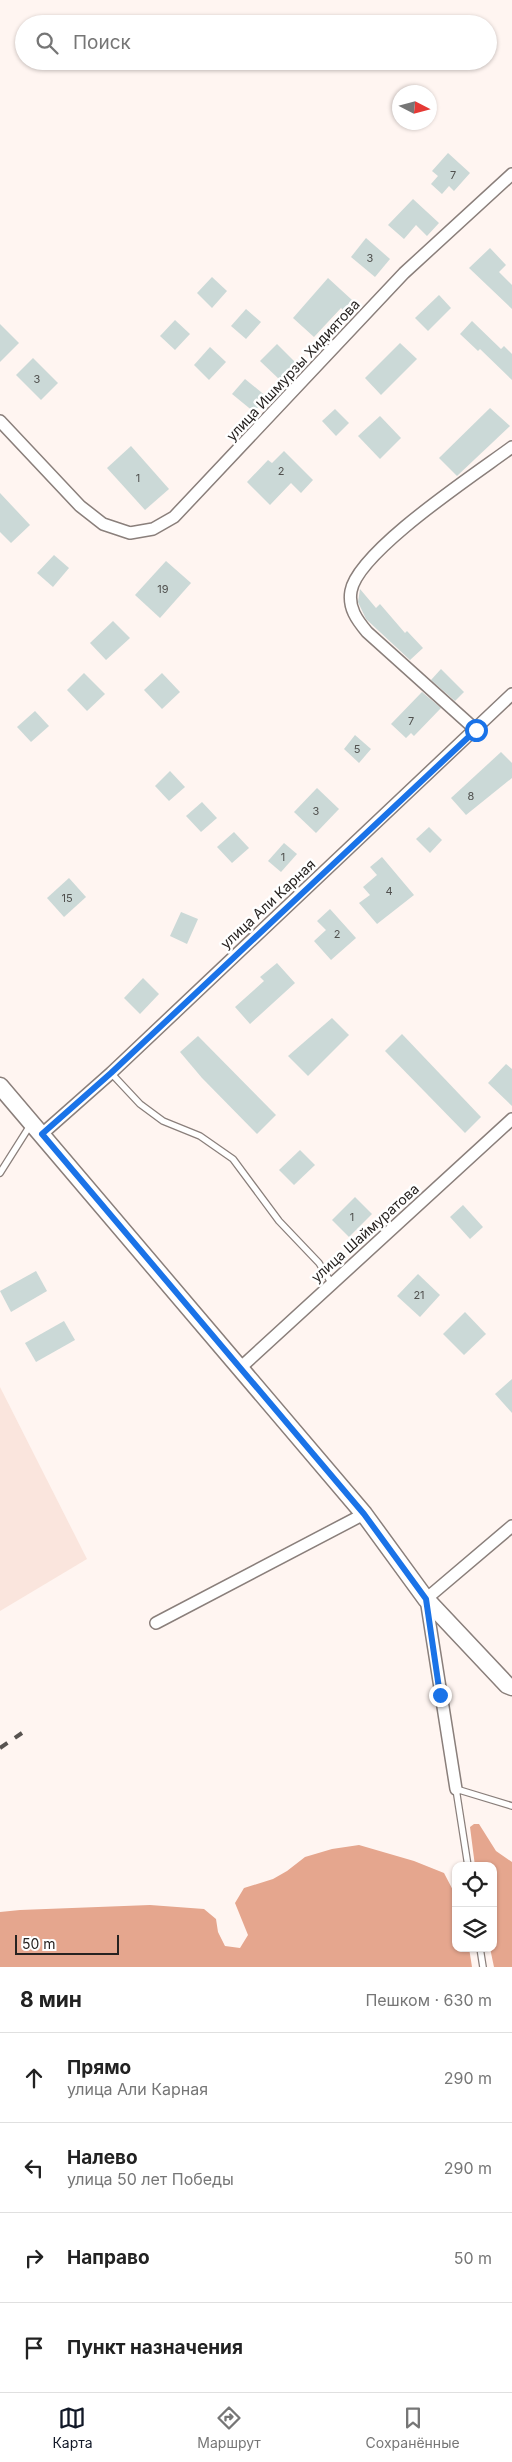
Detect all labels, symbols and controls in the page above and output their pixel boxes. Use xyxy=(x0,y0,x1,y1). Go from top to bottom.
search box xyxy=(15,15,497,70)
icon: search xyxy=(33,29,61,57)
text: Поиск xyxy=(73,31,131,54)
north arrow xyxy=(392,85,437,130)
house number: 7 xyxy=(450,168,456,182)
house number: 3 xyxy=(367,251,374,265)
street label: улица Ишмурзы Хидиятова xyxy=(223,295,363,444)
house number: 3 xyxy=(34,372,41,386)
house number: 2 xyxy=(278,464,284,478)
house number: 1 xyxy=(136,471,140,485)
house number: 19 xyxy=(157,582,169,596)
house number: 7 xyxy=(408,714,414,728)
route start xyxy=(465,719,488,742)
house number: 5 xyxy=(354,742,361,756)
house number: 8 xyxy=(468,789,475,803)
house number: 3 xyxy=(313,804,320,818)
house number: 1 xyxy=(281,850,285,864)
street label: улица Али Карная xyxy=(217,855,319,952)
house number: 4 xyxy=(385,884,393,898)
house number: 15 xyxy=(61,891,73,905)
house number: 2 xyxy=(334,927,340,941)
street label: улица Шаймуратова xyxy=(307,1180,422,1285)
house number: 1 xyxy=(350,1210,354,1224)
house number: 21 xyxy=(413,1288,425,1302)
route end xyxy=(429,1684,452,1707)
map controls xyxy=(452,1862,497,1952)
button: locate xyxy=(452,1862,497,1907)
button: layers xyxy=(452,1907,497,1952)
scale bar xyxy=(15,1932,119,1955)
text: 50 m xyxy=(22,1935,56,1952)
text: 8 мин xyxy=(20,1987,82,2012)
text: Пешком · 630 m xyxy=(365,1990,492,2010)
text: Прямо xyxy=(67,2056,131,2079)
icon: ahead xyxy=(20,2064,48,2092)
text: 290 m xyxy=(444,2068,492,2088)
text: улица Али Карная xyxy=(67,2079,208,2099)
text: Налево xyxy=(67,2146,138,2169)
icon: left xyxy=(20,2154,48,2182)
text: 290 m xyxy=(444,2158,492,2178)
text: улица 50 лет Победы xyxy=(67,2169,234,2189)
icon: right xyxy=(20,2244,48,2272)
text: Направо xyxy=(67,2246,150,2269)
text: 50 m xyxy=(454,2248,492,2268)
icon: arrive xyxy=(20,2334,48,2362)
text: Пункт назначения xyxy=(67,2336,243,2359)
tab: Карта xyxy=(52,2404,93,2451)
tab: Маршрут xyxy=(197,2404,261,2451)
tab: Сохранённые xyxy=(366,2404,460,2451)

